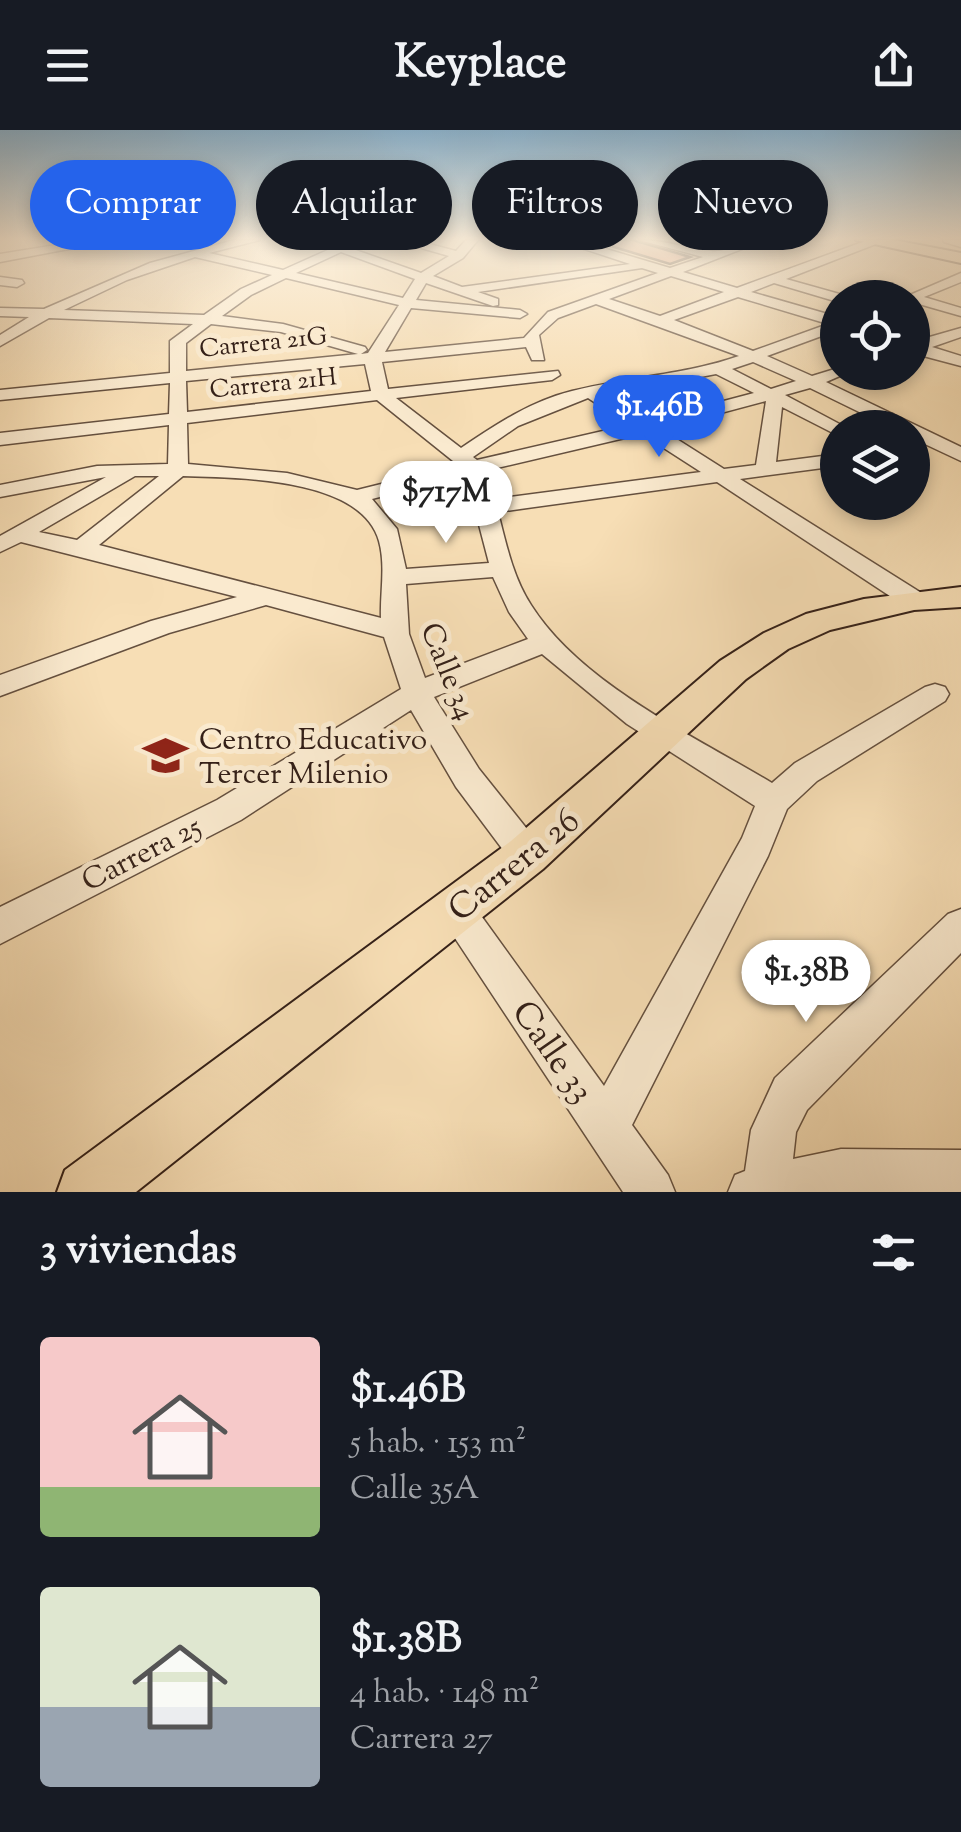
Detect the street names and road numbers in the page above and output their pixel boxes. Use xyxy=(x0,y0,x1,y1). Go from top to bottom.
street label: Carrera 21G xyxy=(198,319,329,369)
street label: Carrera 21H xyxy=(208,360,339,410)
street label: Calle 34 xyxy=(408,617,486,727)
street label: Carrera 26 xyxy=(438,798,592,936)
street label: Carrera 25 xyxy=(75,807,210,904)
street label: Calle 33 xyxy=(497,991,605,1115)

